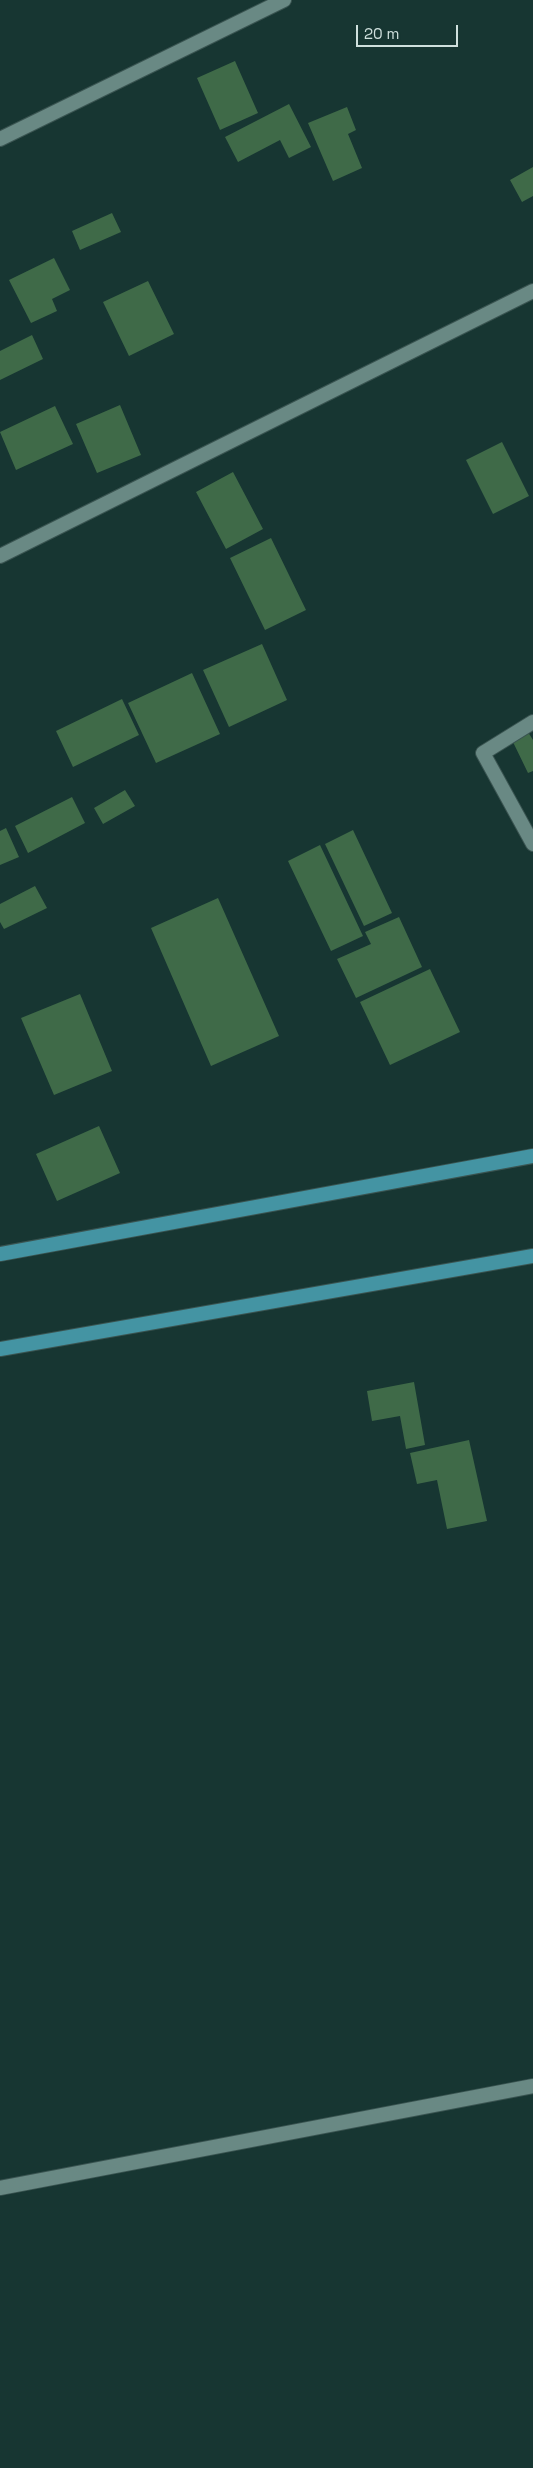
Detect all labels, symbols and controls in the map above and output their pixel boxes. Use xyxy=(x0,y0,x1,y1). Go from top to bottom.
scale bar xyxy=(358,15,460,47)
text: 20 m xyxy=(364,24,399,43)

